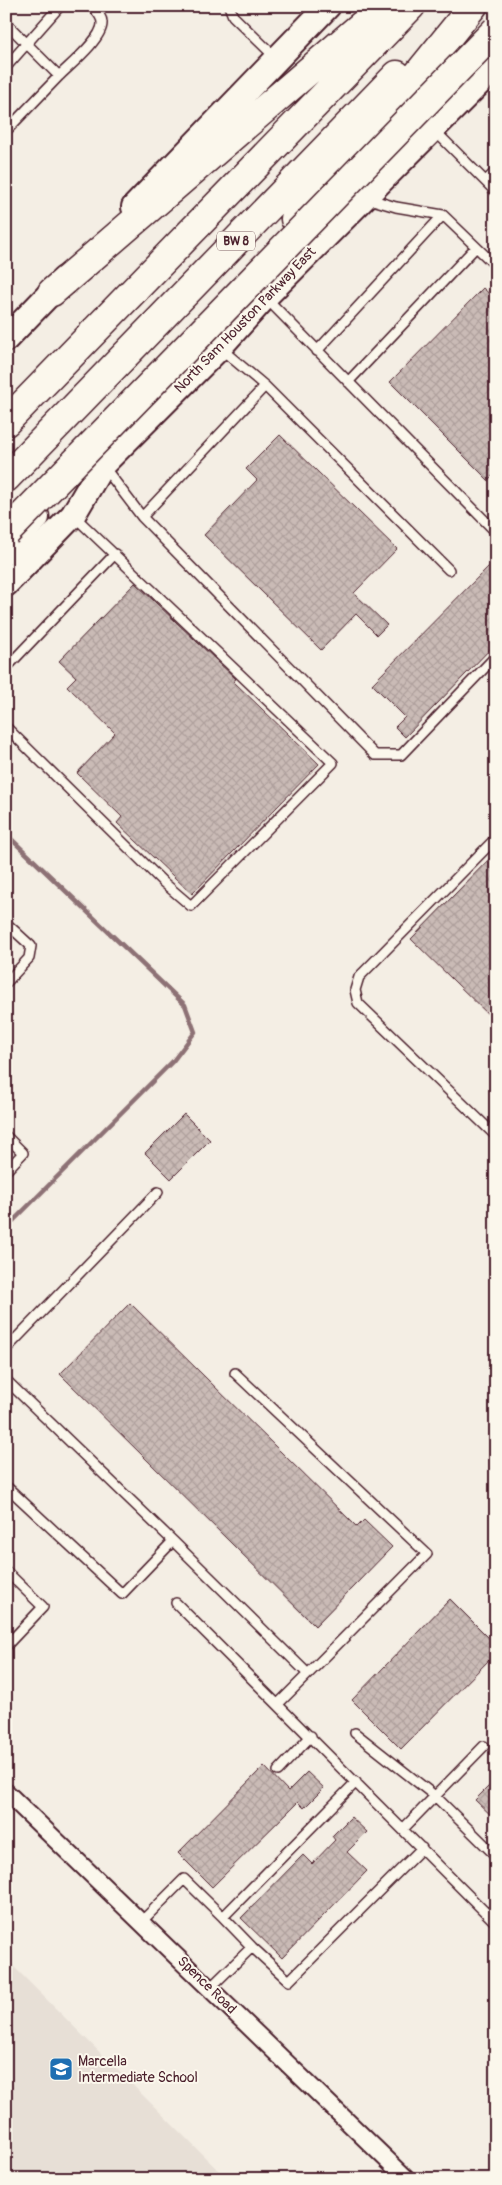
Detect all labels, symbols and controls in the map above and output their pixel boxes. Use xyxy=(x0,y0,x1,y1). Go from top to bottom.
road number: BW 8 xyxy=(217,232,255,250)
street label: North Sam Houston Parkway East xyxy=(171,243,320,396)
street label: Spence Road xyxy=(174,1953,240,2017)
place label: Marcella Intermediate School xyxy=(78,2053,198,2086)
school or university icon: Marcella Intermediate School xyxy=(48,2056,74,2082)

